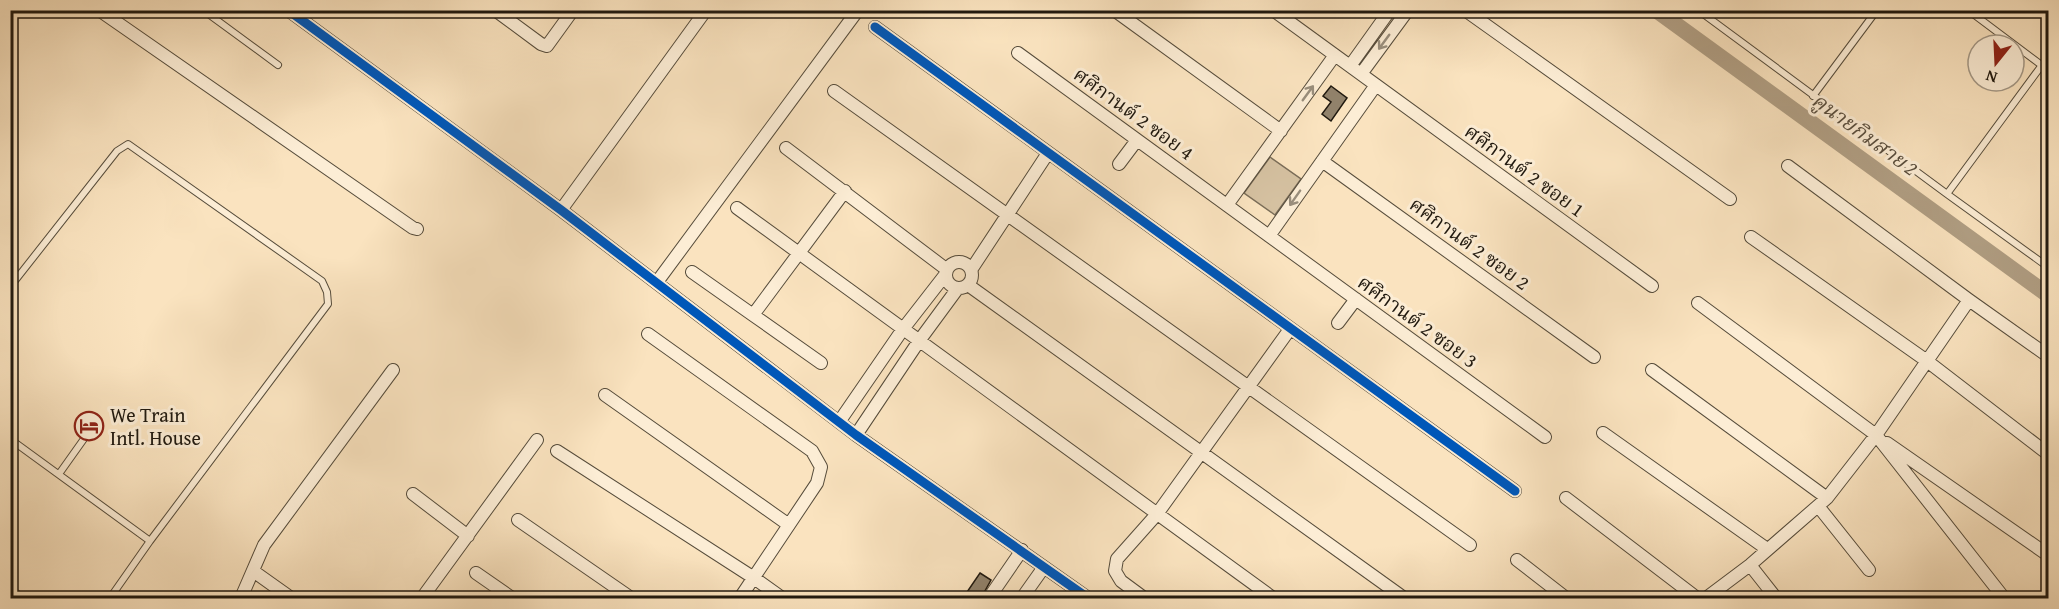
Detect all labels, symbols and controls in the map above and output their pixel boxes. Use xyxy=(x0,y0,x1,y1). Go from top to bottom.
north arrow xyxy=(1966,33,2026,93)
one-way arrow xyxy=(1378,34,1391,50)
street label: ศศิกานต์ 2 ซอย 4 xyxy=(1068,59,1200,167)
text: N xyxy=(1982,64,2000,90)
water label: คูนายกิมสาย 2 xyxy=(1806,85,1925,183)
one-way arrow xyxy=(1302,86,1314,102)
street label: ศศิกานต์ 2 ซอย 1 xyxy=(1459,116,1591,224)
street label: ศศิกานต์ 2 ซอย 2 xyxy=(1404,189,1536,297)
one-way arrow xyxy=(1289,190,1301,206)
street label: ศศิกานต์ 2 ซอย 3 xyxy=(1352,267,1484,375)
place label: We Train Intl. House xyxy=(110,400,201,452)
hotel icon: We Train Intl. House xyxy=(73,410,105,442)

